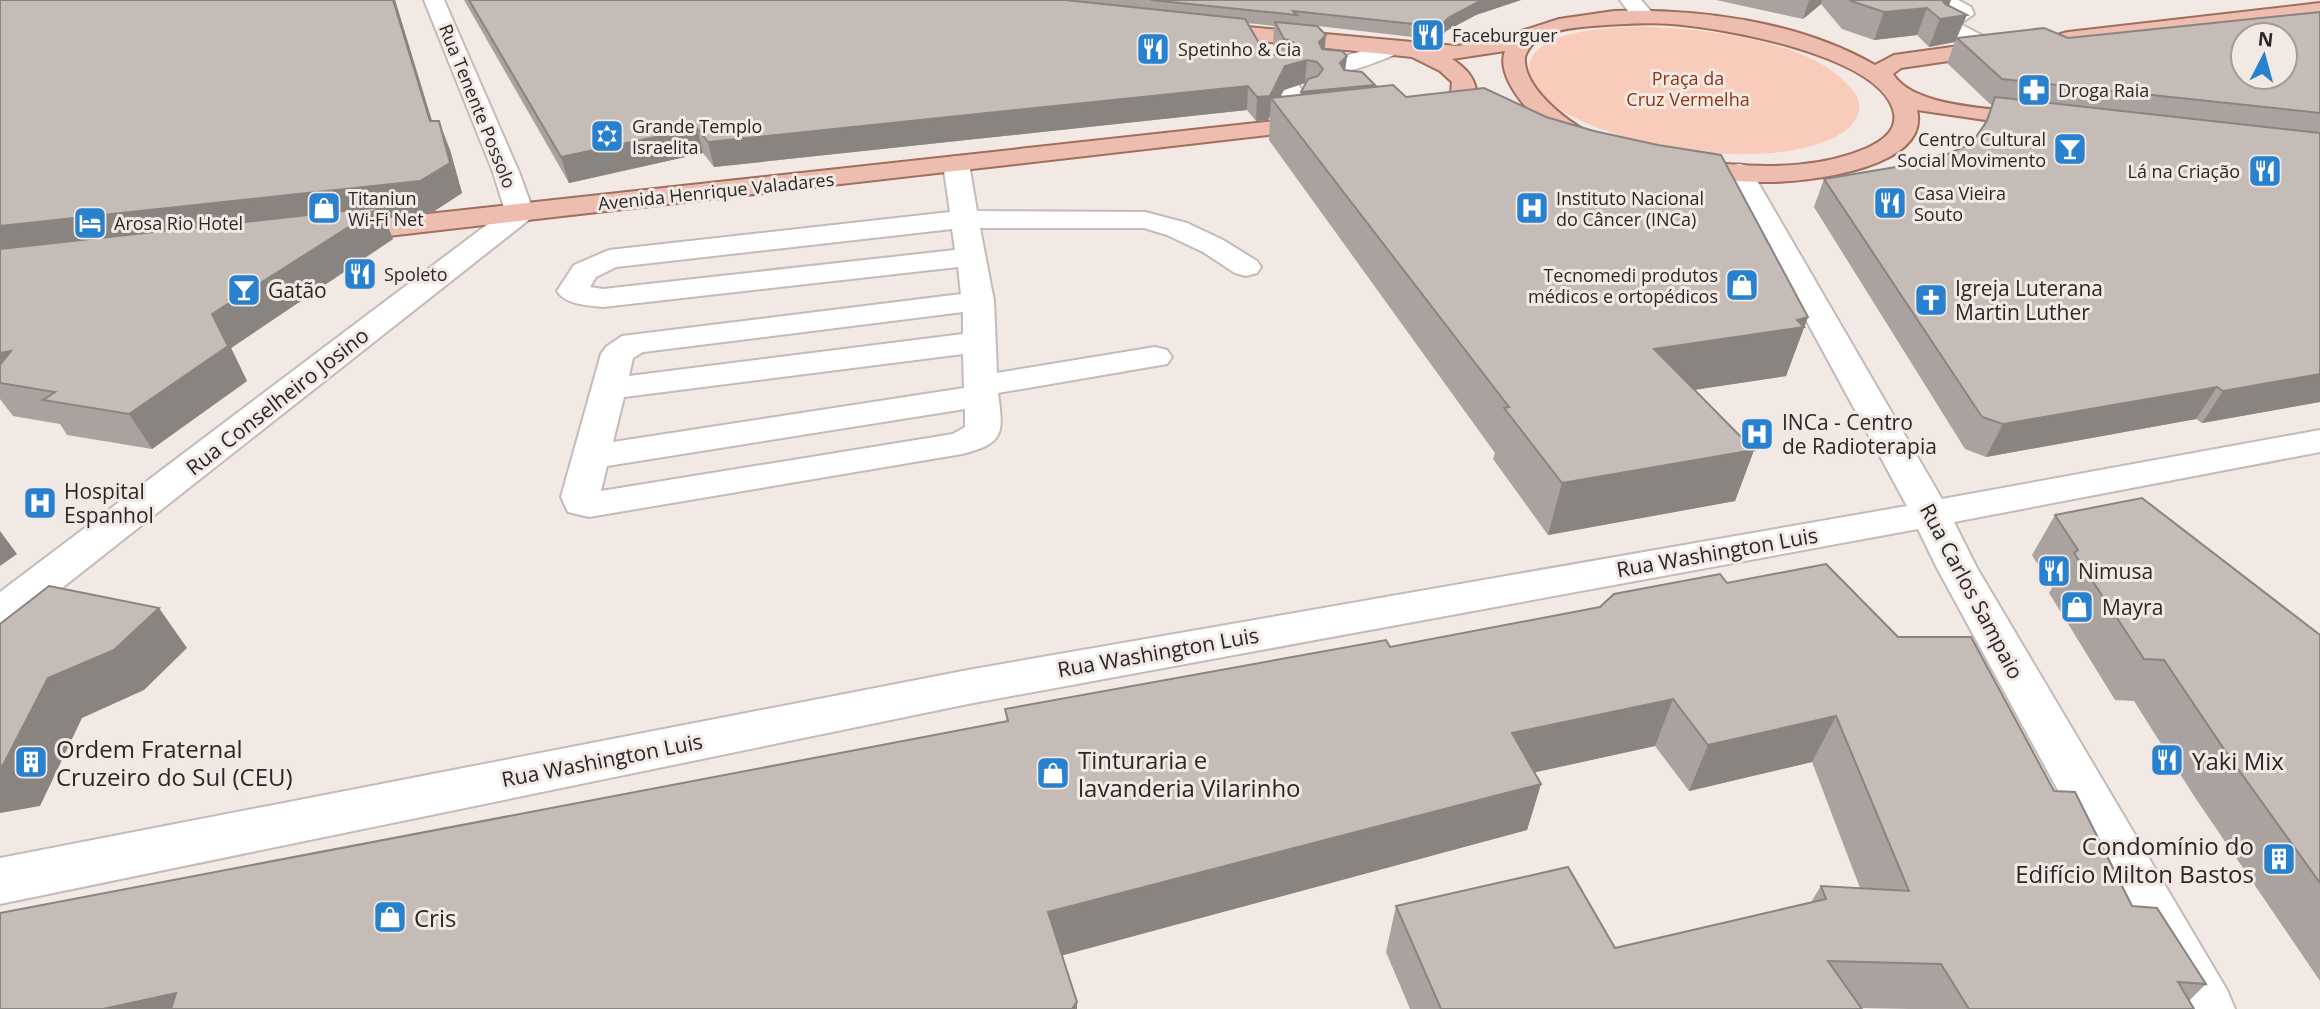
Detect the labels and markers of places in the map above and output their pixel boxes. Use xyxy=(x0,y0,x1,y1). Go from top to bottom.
restaurant icon: Faceburguer xyxy=(1409,16,1447,54)
place label: Faceburguer xyxy=(1452,23,1558,47)
restaurant icon: Spetinho & Cia xyxy=(1134,30,1172,68)
place label: Spetinho & Cia xyxy=(1178,37,1301,61)
pharmacy icon: Droga Raia xyxy=(2015,71,2053,109)
place label: Droga Raia xyxy=(2058,78,2149,102)
place label: Grande Templo Israelita xyxy=(632,114,762,159)
synagogue icon: Grande Templo Israelita xyxy=(588,117,626,155)
place label: Centro Cultural Social Movimento xyxy=(1897,127,2046,172)
bar icon: Centro Cultural Social Movimento xyxy=(2051,130,2089,168)
restaurant icon: Lá na Criação xyxy=(2246,152,2284,190)
place label: Lá na Criação xyxy=(2128,159,2240,183)
place label: Casa Vieira Souto xyxy=(1914,181,2006,226)
restaurant icon: Casa Vieira Souto xyxy=(1871,184,1909,222)
place label: Titaniun Wi-Fi Net xyxy=(348,186,424,231)
place label: Instituto Nacional do Câncer (INCa) xyxy=(1556,186,1704,231)
shop icon: Titaniun Wi-Fi Net xyxy=(305,189,343,227)
hospital icon: Instituto Nacional do Câncer (INCa) xyxy=(1513,189,1551,227)
hotel icon: Arosa Rio Hotel xyxy=(71,204,109,242)
place label: Arosa Rio Hotel xyxy=(114,211,243,235)
restaurant icon: Spoleto xyxy=(341,255,379,293)
place label: Spoleto xyxy=(384,262,448,286)
place label: Tecnomedi produtos médicos e ortopédicos xyxy=(1528,263,1718,308)
shop icon: Tecnomedi produtos médicos e ortopédicos xyxy=(1723,266,1761,304)
bar icon: Gatão xyxy=(225,271,263,309)
place label: Igreja Luterana Martin Luther xyxy=(1955,274,2103,326)
place label: Gatão xyxy=(268,276,327,304)
church icon: Igreja Luterana Martin Luther xyxy=(1912,281,1950,319)
place label: INCa - Centro de Radioterapia xyxy=(1782,408,1937,460)
hospital icon: INCa - Centro de Radioterapia xyxy=(1738,415,1776,453)
place label: Hospital Espanhol xyxy=(64,477,154,529)
hospital icon: Hospital Espanhol xyxy=(21,484,59,522)
restaurant icon: Nimusa xyxy=(2035,552,2073,590)
place label: Nimusa xyxy=(2078,557,2153,585)
shop icon: Mayra xyxy=(2058,588,2096,626)
place label: Mayra xyxy=(2102,593,2163,621)
place label: Ordem Fraternal Cruzeiro do Sul (CEU) xyxy=(56,732,293,793)
restaurant icon: Yaki Mix xyxy=(2148,741,2186,779)
building icon: Ordem Fraternal Cruzeiro do Sul (CEU) xyxy=(12,743,50,781)
place label: Tinturaria e lavanderia Vilarinho xyxy=(1078,743,1301,804)
place label: Yaki Mix xyxy=(2192,744,2284,777)
shop icon: Tinturaria e lavanderia Vilarinho xyxy=(1034,754,1072,792)
place label: Condomínio do Edifício Milton Bastos xyxy=(2015,829,2254,890)
building icon: Condomínio do Edifício Milton Bastos xyxy=(2260,840,2298,878)
shop icon: Cris xyxy=(371,898,409,936)
place label: Cris xyxy=(414,901,456,934)

